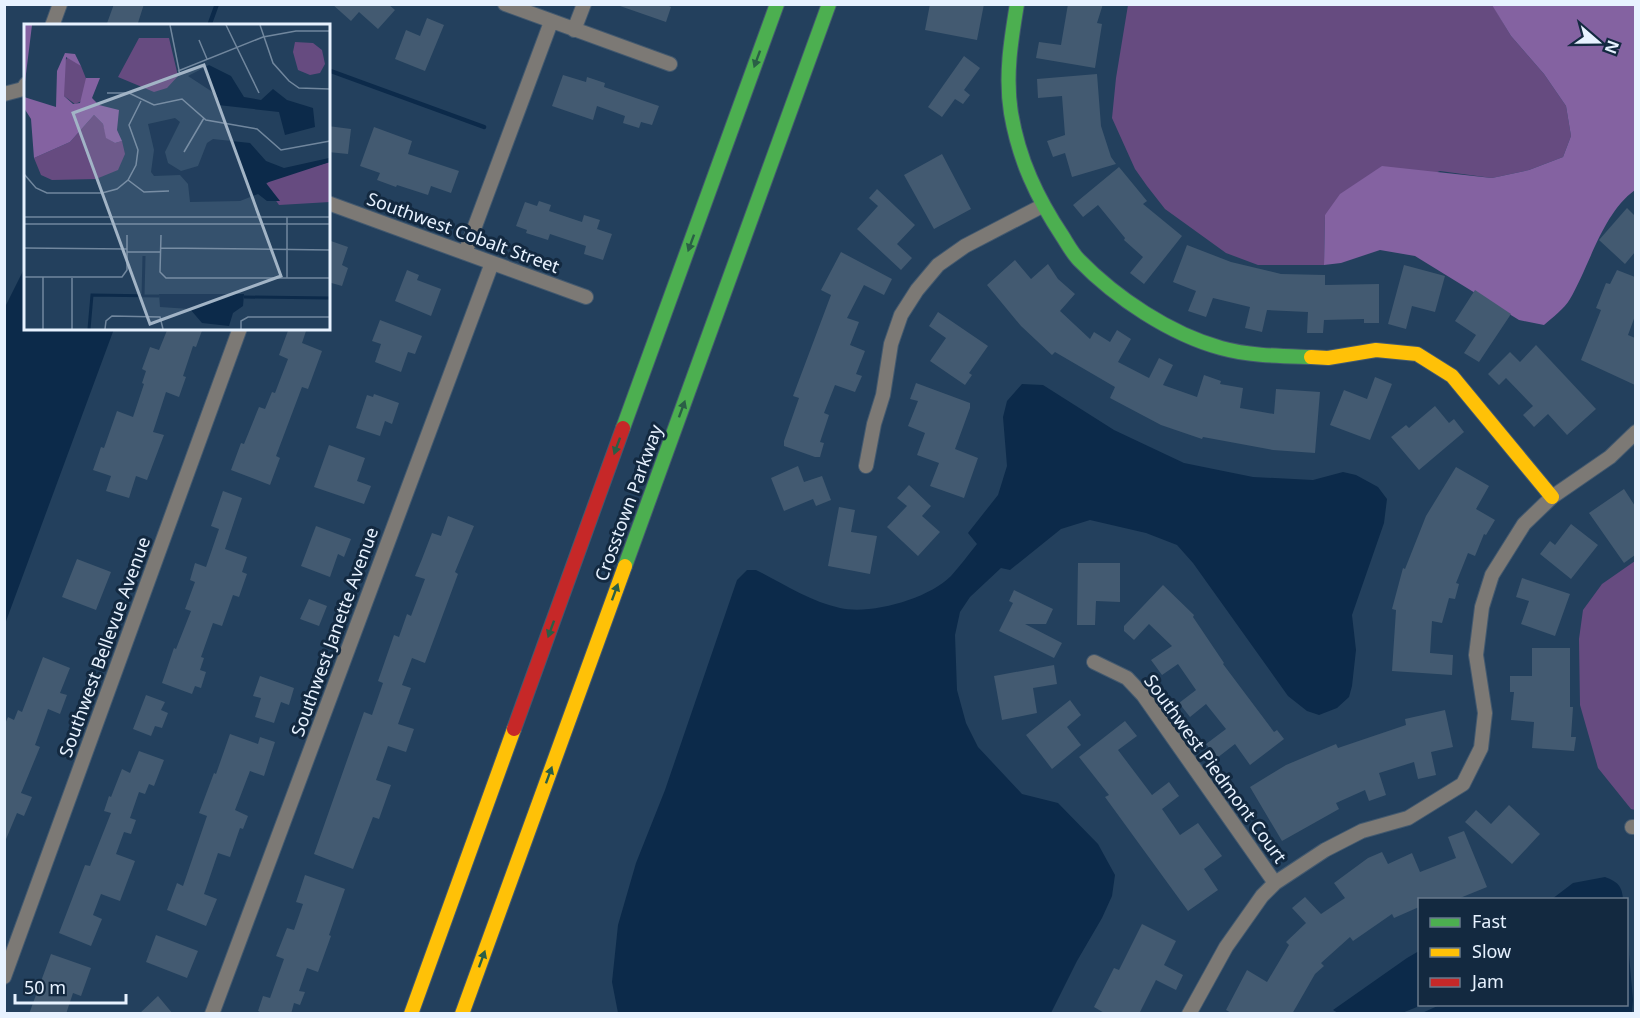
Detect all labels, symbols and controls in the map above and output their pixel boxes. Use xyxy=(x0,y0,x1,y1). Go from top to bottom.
north arrow xyxy=(1568,12,1628,72)
inset map xyxy=(24,24,330,330)
text: N xyxy=(1600,37,1625,57)
one-way arrow xyxy=(752,51,762,69)
street label: Southwest Cobalt Street xyxy=(364,186,563,278)
one-way arrow xyxy=(685,234,695,252)
one-way arrow xyxy=(678,400,687,418)
street label: Crosstown Parkway xyxy=(589,420,668,584)
one-way arrow xyxy=(612,437,622,455)
street label: Southwest Janette Avenue xyxy=(285,524,383,740)
street label: Southwest Bellevue Avenue xyxy=(53,533,155,760)
one-way arrow xyxy=(611,583,621,601)
one-way arrow xyxy=(545,620,555,638)
street label: Southwest Piedmont Court xyxy=(1139,669,1293,868)
one-way arrow xyxy=(544,766,554,784)
legend xyxy=(1418,898,1628,1006)
text: Fast xyxy=(1472,909,1507,933)
text: Slow xyxy=(1472,939,1511,963)
one-way arrow xyxy=(477,949,487,967)
scale bar xyxy=(15,967,126,1005)
text: Jam xyxy=(1470,969,1504,993)
text: 50 m xyxy=(24,975,66,999)

